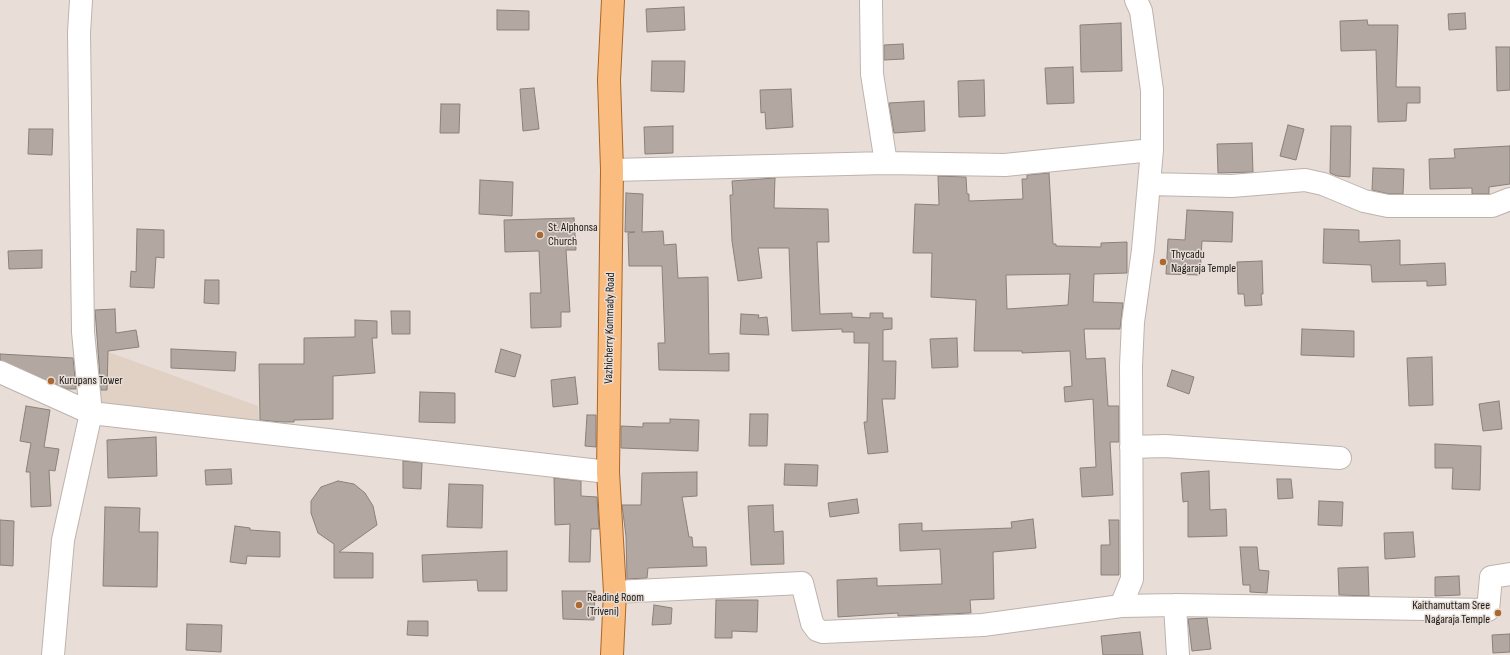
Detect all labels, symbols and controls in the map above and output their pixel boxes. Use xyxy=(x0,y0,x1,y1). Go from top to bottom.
place label: St. Alphonsa Church xyxy=(548,221,598,249)
marker: St. Alphonsa Church xyxy=(535,230,545,240)
place label: Thycadu Nagaraja Temple xyxy=(1171,248,1236,276)
marker: Thycadu Nagaraja Temple xyxy=(1158,257,1168,267)
street label: Vazhicherry Kommady Road xyxy=(602,272,618,384)
place label: Kurupans Tower xyxy=(59,374,123,388)
marker: Kurupans Tower xyxy=(46,376,56,386)
place label: Reading Room (Triveni) xyxy=(587,591,644,619)
place label: Kaithamuttam Sree Nagaraja Temple xyxy=(1412,599,1490,627)
marker: Reading Room (Triveni) xyxy=(574,600,584,610)
marker: Kaithamuttam Sree Nagaraja Temple xyxy=(1493,608,1503,618)

